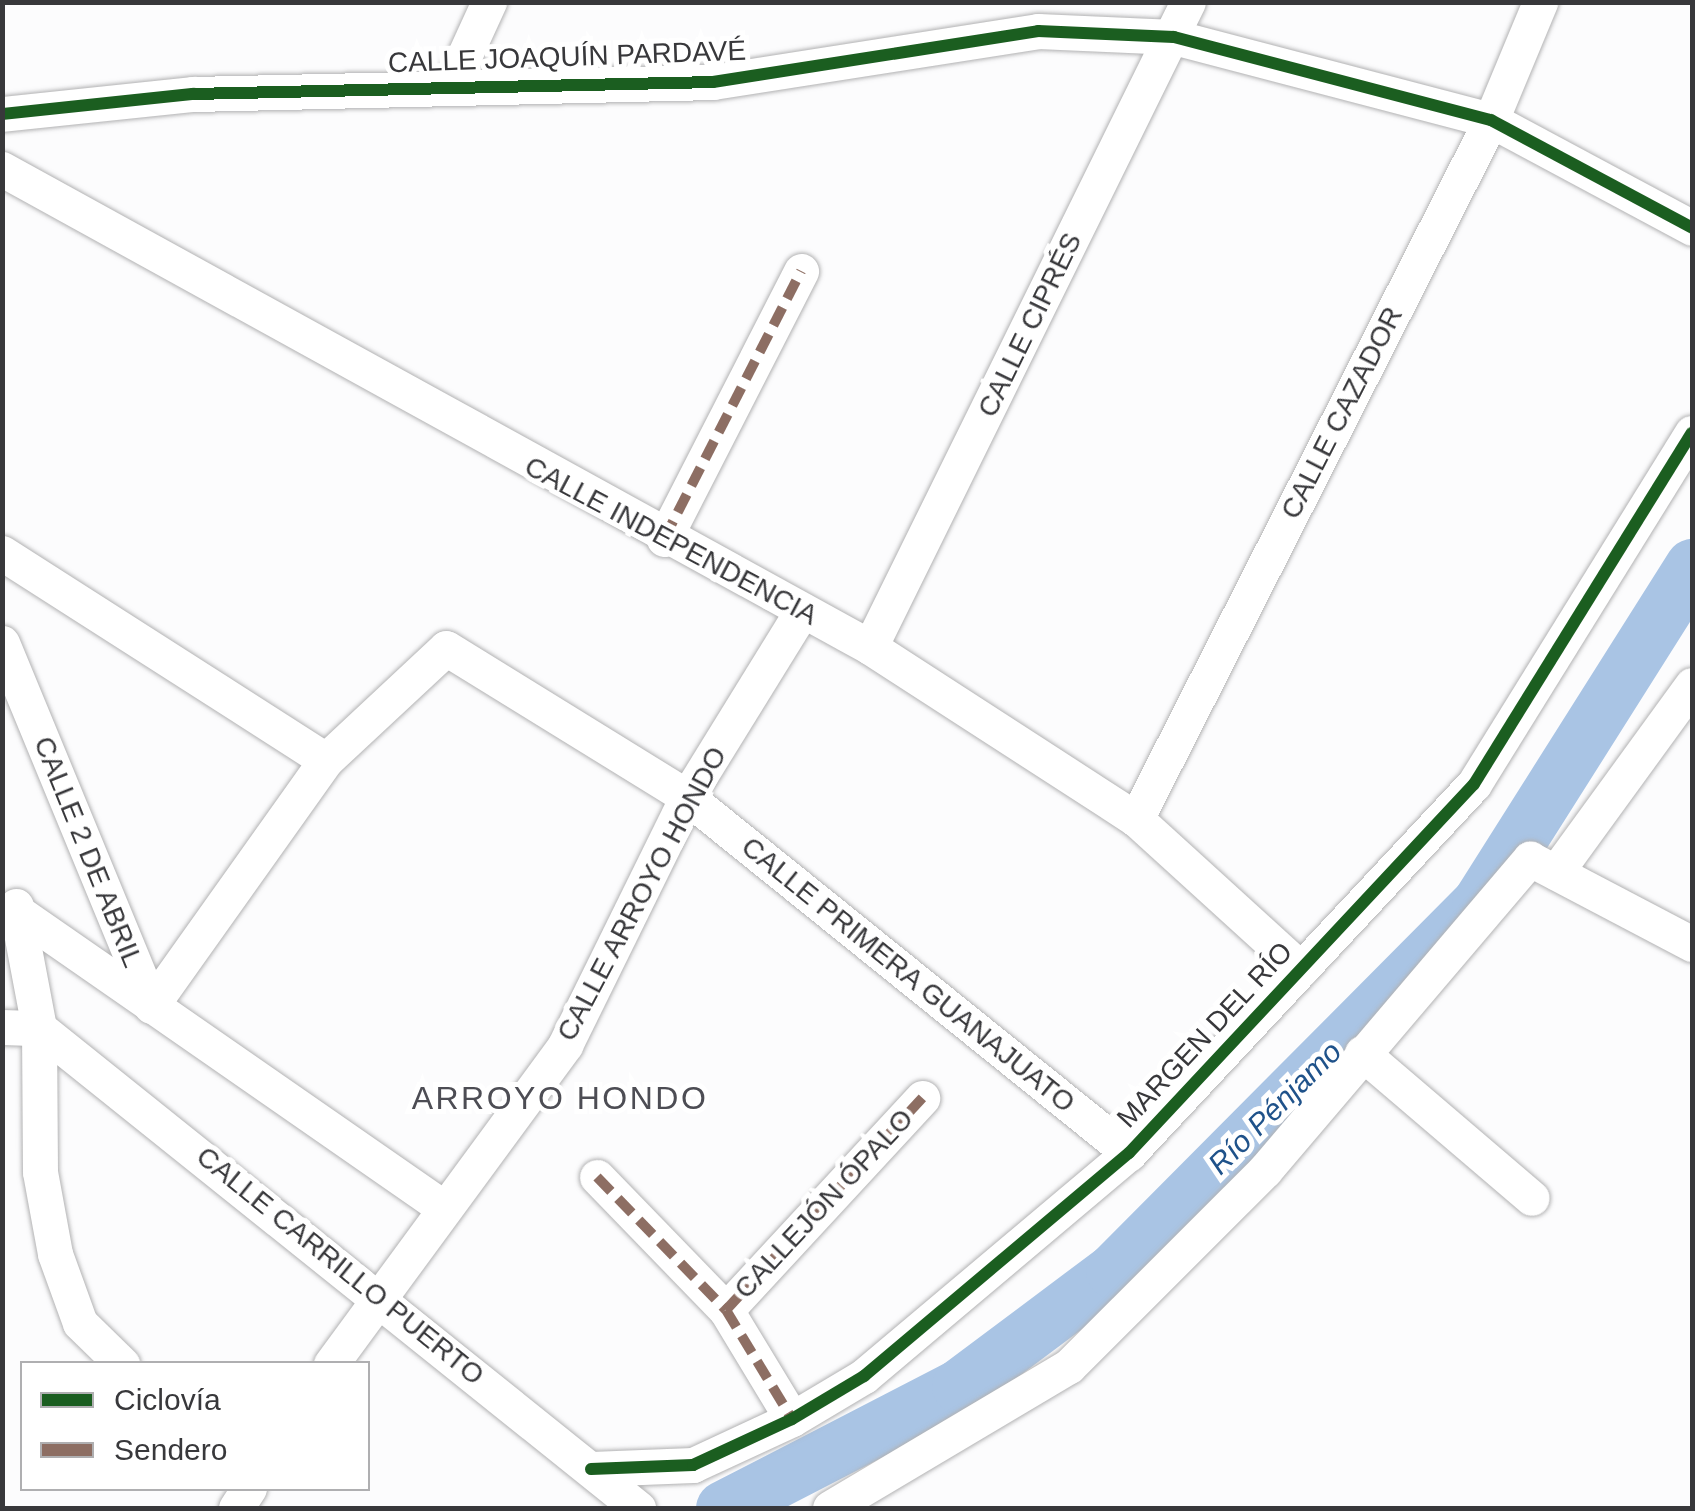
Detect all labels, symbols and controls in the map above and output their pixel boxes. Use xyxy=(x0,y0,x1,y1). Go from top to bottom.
street label: CALLE JOAQUÍN PARDAVÉ xyxy=(387,34,747,80)
street label: CALLE CIPRÉS xyxy=(971,227,1089,423)
street label: CALLE CAZADOR xyxy=(1274,301,1410,525)
street label: CALLE INDEPENDENCIA xyxy=(519,449,823,633)
street label: CALLE 2 DE ABRIL xyxy=(26,731,150,973)
street label: CALLE ARROYO HONDO xyxy=(550,740,734,1048)
street label: CALLE PRIMERA GUANAJUATO xyxy=(734,830,1082,1120)
street label: MARGEN DEL RÍO xyxy=(1110,935,1300,1135)
water label: Río Pénjamo xyxy=(1201,1034,1349,1182)
district label: ARROYO HONDO xyxy=(412,1079,708,1117)
street label: CALLEJÓN ÓPALO xyxy=(728,1102,920,1306)
street label: CALLE CARRILLO PUERTO xyxy=(190,1140,490,1392)
legend xyxy=(20,1361,370,1491)
text: Ciclovía xyxy=(114,1383,221,1416)
text: Sendero xyxy=(114,1433,227,1466)

